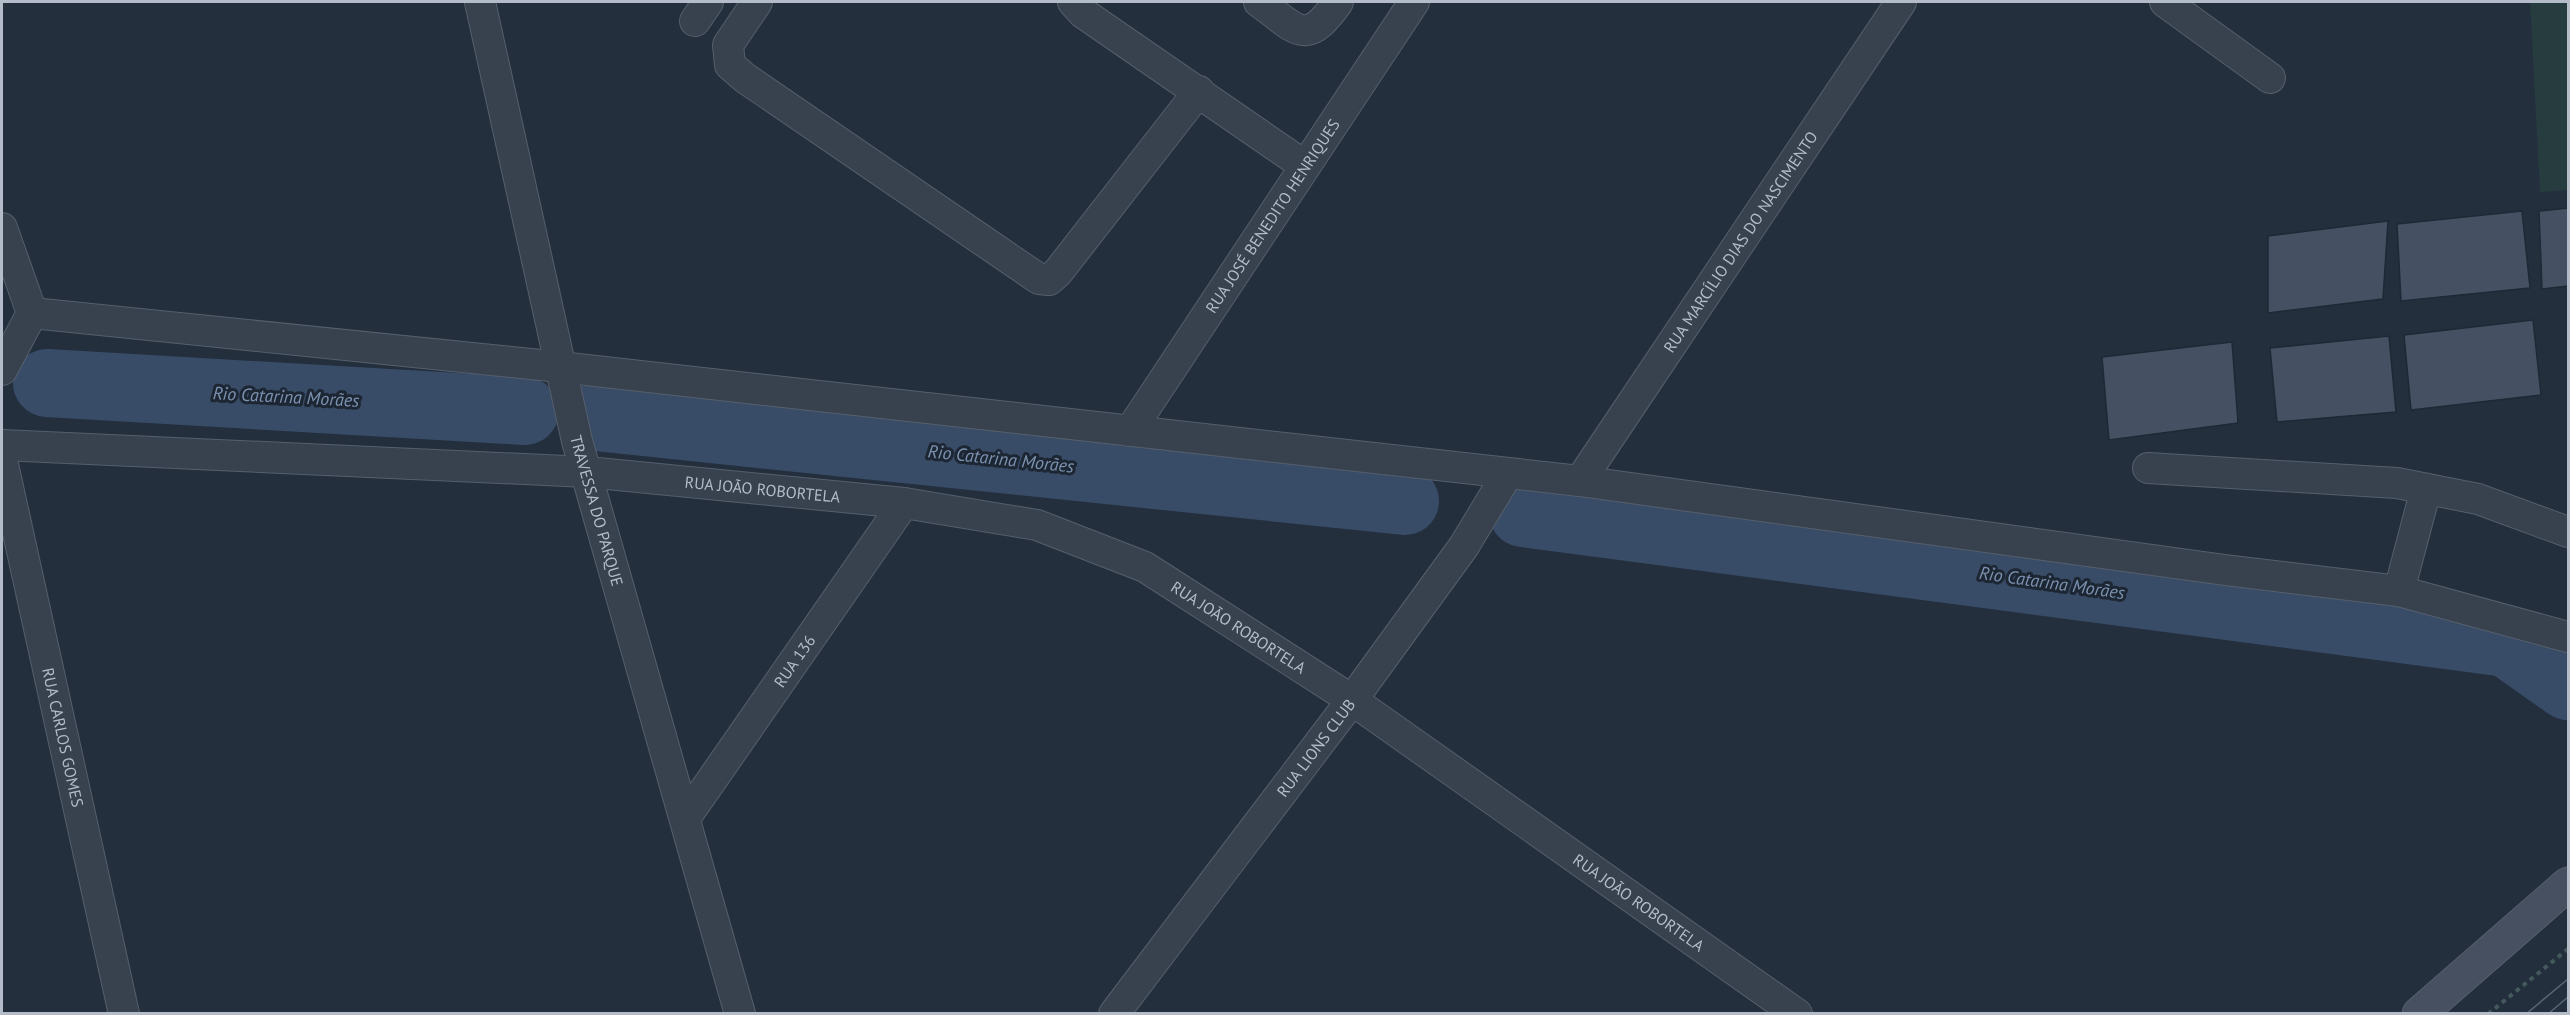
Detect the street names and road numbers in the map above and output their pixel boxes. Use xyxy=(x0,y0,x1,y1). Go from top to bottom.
street label: RUA JOSÉ BENEDITO HENRIQUES xyxy=(1201,115,1344,317)
street label: RUA MARCÍLIO DIAS DO NASCIMENTO xyxy=(1659,127,1822,356)
street label: TRAVESSA DO PARQUE xyxy=(566,433,628,588)
street label: RUA JOÃO ROBORTELA xyxy=(684,472,842,507)
street label: RUA JOÃO ROBORTELA xyxy=(1167,576,1310,678)
street label: RUA 136 xyxy=(769,631,819,691)
street label: RUA CARLOS GOMES xyxy=(38,666,88,809)
street label: RUA LIONS CLUB xyxy=(1272,695,1359,801)
street label: RUA JOÃO ROBORTELA xyxy=(1569,849,1709,956)

